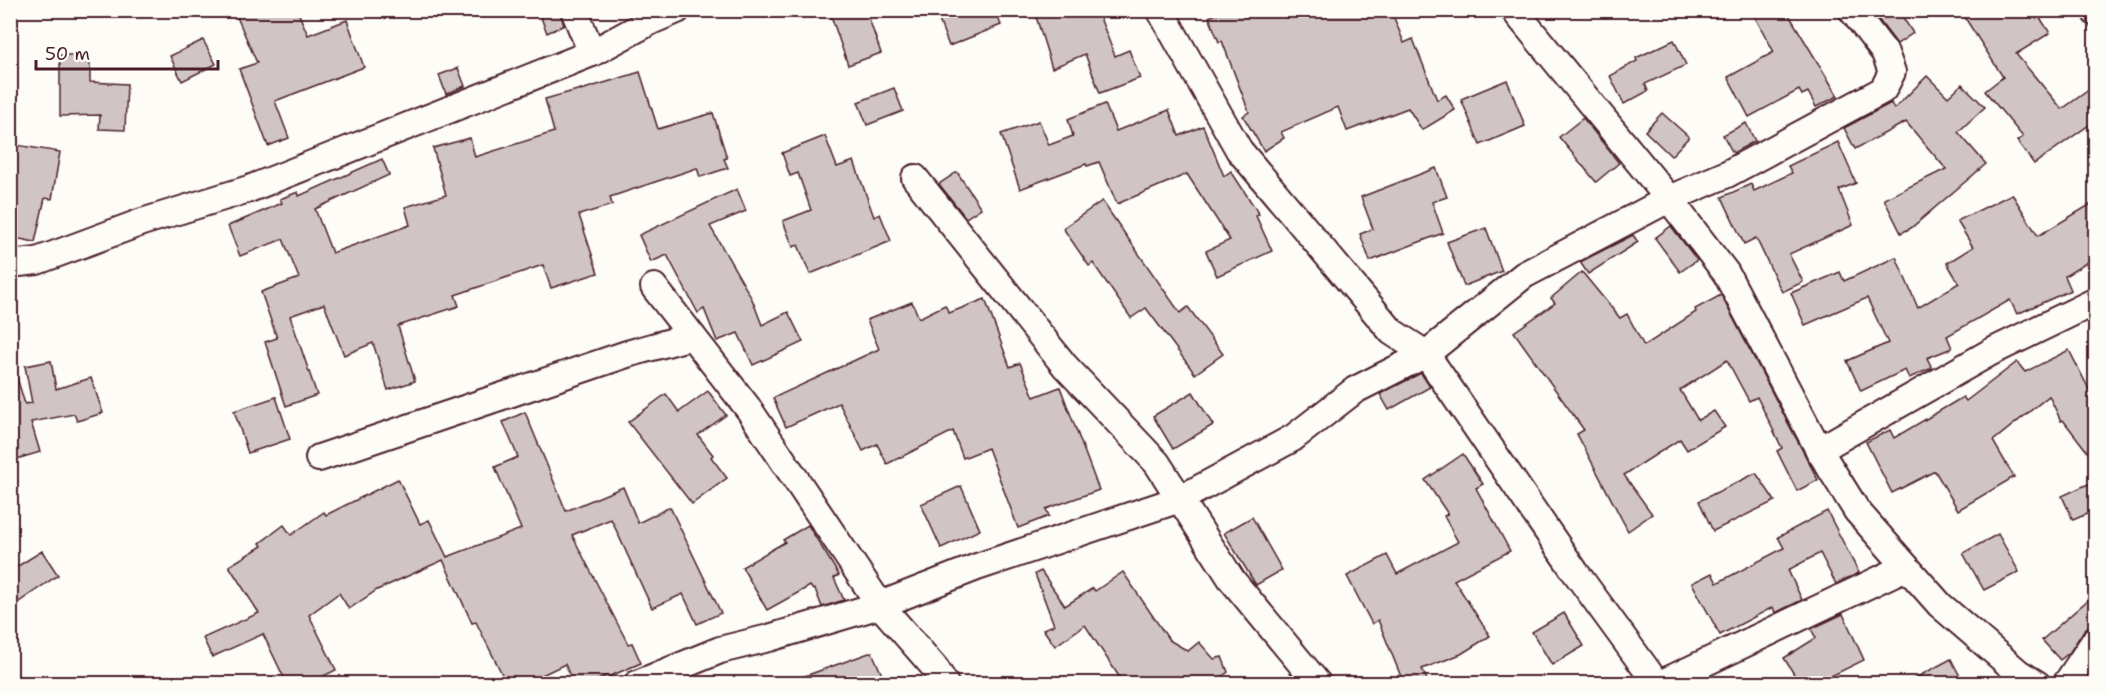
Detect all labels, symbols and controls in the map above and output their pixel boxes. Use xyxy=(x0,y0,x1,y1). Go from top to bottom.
scale bar xyxy=(36,33,218,71)
text: 50 m xyxy=(45,42,90,66)

